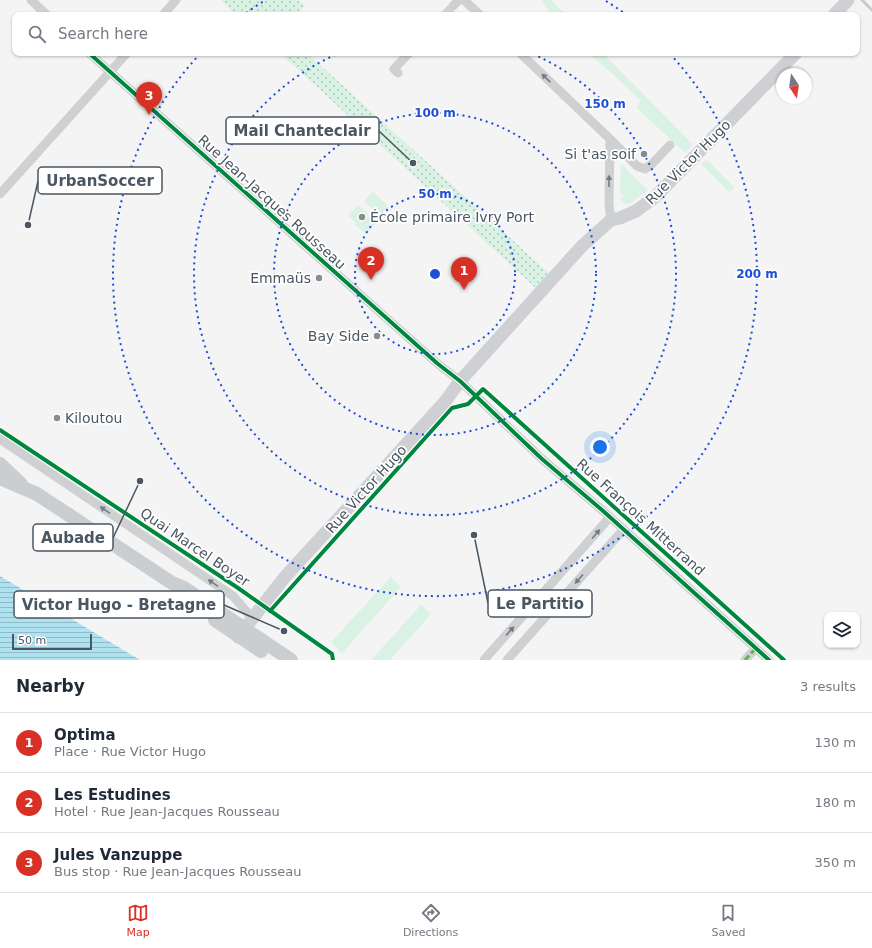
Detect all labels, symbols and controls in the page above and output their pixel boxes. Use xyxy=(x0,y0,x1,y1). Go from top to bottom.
search box xyxy=(12,12,860,56)
icon: search xyxy=(26,23,48,45)
text: Search here xyxy=(58,25,148,43)
north arrow xyxy=(776,68,812,104)
one-way arrow xyxy=(541,73,551,83)
pin: 3 xyxy=(136,82,162,115)
text: 150 m xyxy=(584,97,626,111)
text: 100 m xyxy=(414,106,456,120)
street label: Rue Victor Hugo xyxy=(642,116,734,208)
callout: Mail Chanteclair xyxy=(226,117,379,144)
text: Mail Chanteclair xyxy=(233,122,371,140)
street label: Rue Jean-Jacques Rousseau xyxy=(195,132,349,272)
place label: Si t'as soif xyxy=(564,146,637,162)
marker: Si t'as soif xyxy=(639,149,649,159)
callout: UrbanSoccer xyxy=(38,167,162,194)
text: UrbanSoccer xyxy=(46,172,154,190)
one-way arrow xyxy=(606,175,613,187)
text: 50 m xyxy=(418,187,452,201)
place label: École primaire Ivry Port xyxy=(370,209,534,225)
marker: École primaire Ivry Port xyxy=(357,212,367,222)
pin: 2 xyxy=(358,247,384,280)
pin: 1 xyxy=(451,257,477,290)
centre of rings xyxy=(428,267,442,281)
text: 200 m xyxy=(736,267,778,281)
place label: Emmaüs xyxy=(250,270,311,286)
marker: Emmaüs xyxy=(314,273,324,283)
place label: Bay Side xyxy=(308,328,369,344)
marker: Bay Side xyxy=(372,331,382,341)
place label: Kiloutou xyxy=(65,410,122,426)
marker: Kiloutou xyxy=(52,413,62,423)
your location xyxy=(590,437,610,457)
street label: Rue Victor Hugo xyxy=(322,442,410,536)
street label: Rue François Mitterrand xyxy=(574,455,708,579)
street label: Quai Marcel Boyer xyxy=(137,504,253,590)
one-way arrow xyxy=(100,506,110,514)
callout: Aubade xyxy=(33,524,113,551)
one-way arrow xyxy=(592,528,601,539)
text: Aubade xyxy=(41,529,105,547)
one-way arrow xyxy=(574,574,583,584)
one-way arrow xyxy=(208,579,218,587)
callout: Le Partitio xyxy=(488,590,592,617)
callout: Victor Hugo - Bretagne xyxy=(14,591,224,618)
text: Le Partitio xyxy=(496,595,584,613)
text: Victor Hugo - Bretagne xyxy=(22,596,216,614)
map controls xyxy=(824,612,860,648)
button: layers xyxy=(824,612,860,648)
one-way arrow xyxy=(505,626,515,636)
scale bar xyxy=(12,632,92,651)
text: 50 m xyxy=(18,634,46,647)
text: Nearby xyxy=(16,676,85,696)
text: 3 results xyxy=(800,679,856,694)
text: Optima xyxy=(54,726,116,744)
text: 1 xyxy=(24,735,34,750)
text: 130 m xyxy=(814,735,856,750)
text: Place · Rue Victor Hugo xyxy=(54,744,206,759)
text: Les Estudines xyxy=(54,786,171,804)
text: 2 xyxy=(24,795,34,810)
text: 180 m xyxy=(814,795,856,810)
text: Hotel · Rue Jean-Jacques Rousseau xyxy=(54,804,280,819)
text: Jules Vanzuppe xyxy=(54,846,182,864)
text: 3 xyxy=(24,855,34,870)
text: 350 m xyxy=(814,855,856,870)
text: Bus stop · Rue Jean-Jacques Rousseau xyxy=(54,864,302,879)
tab: Map xyxy=(127,902,150,939)
tab: Directions xyxy=(403,902,458,939)
tab: Saved xyxy=(711,902,745,939)

